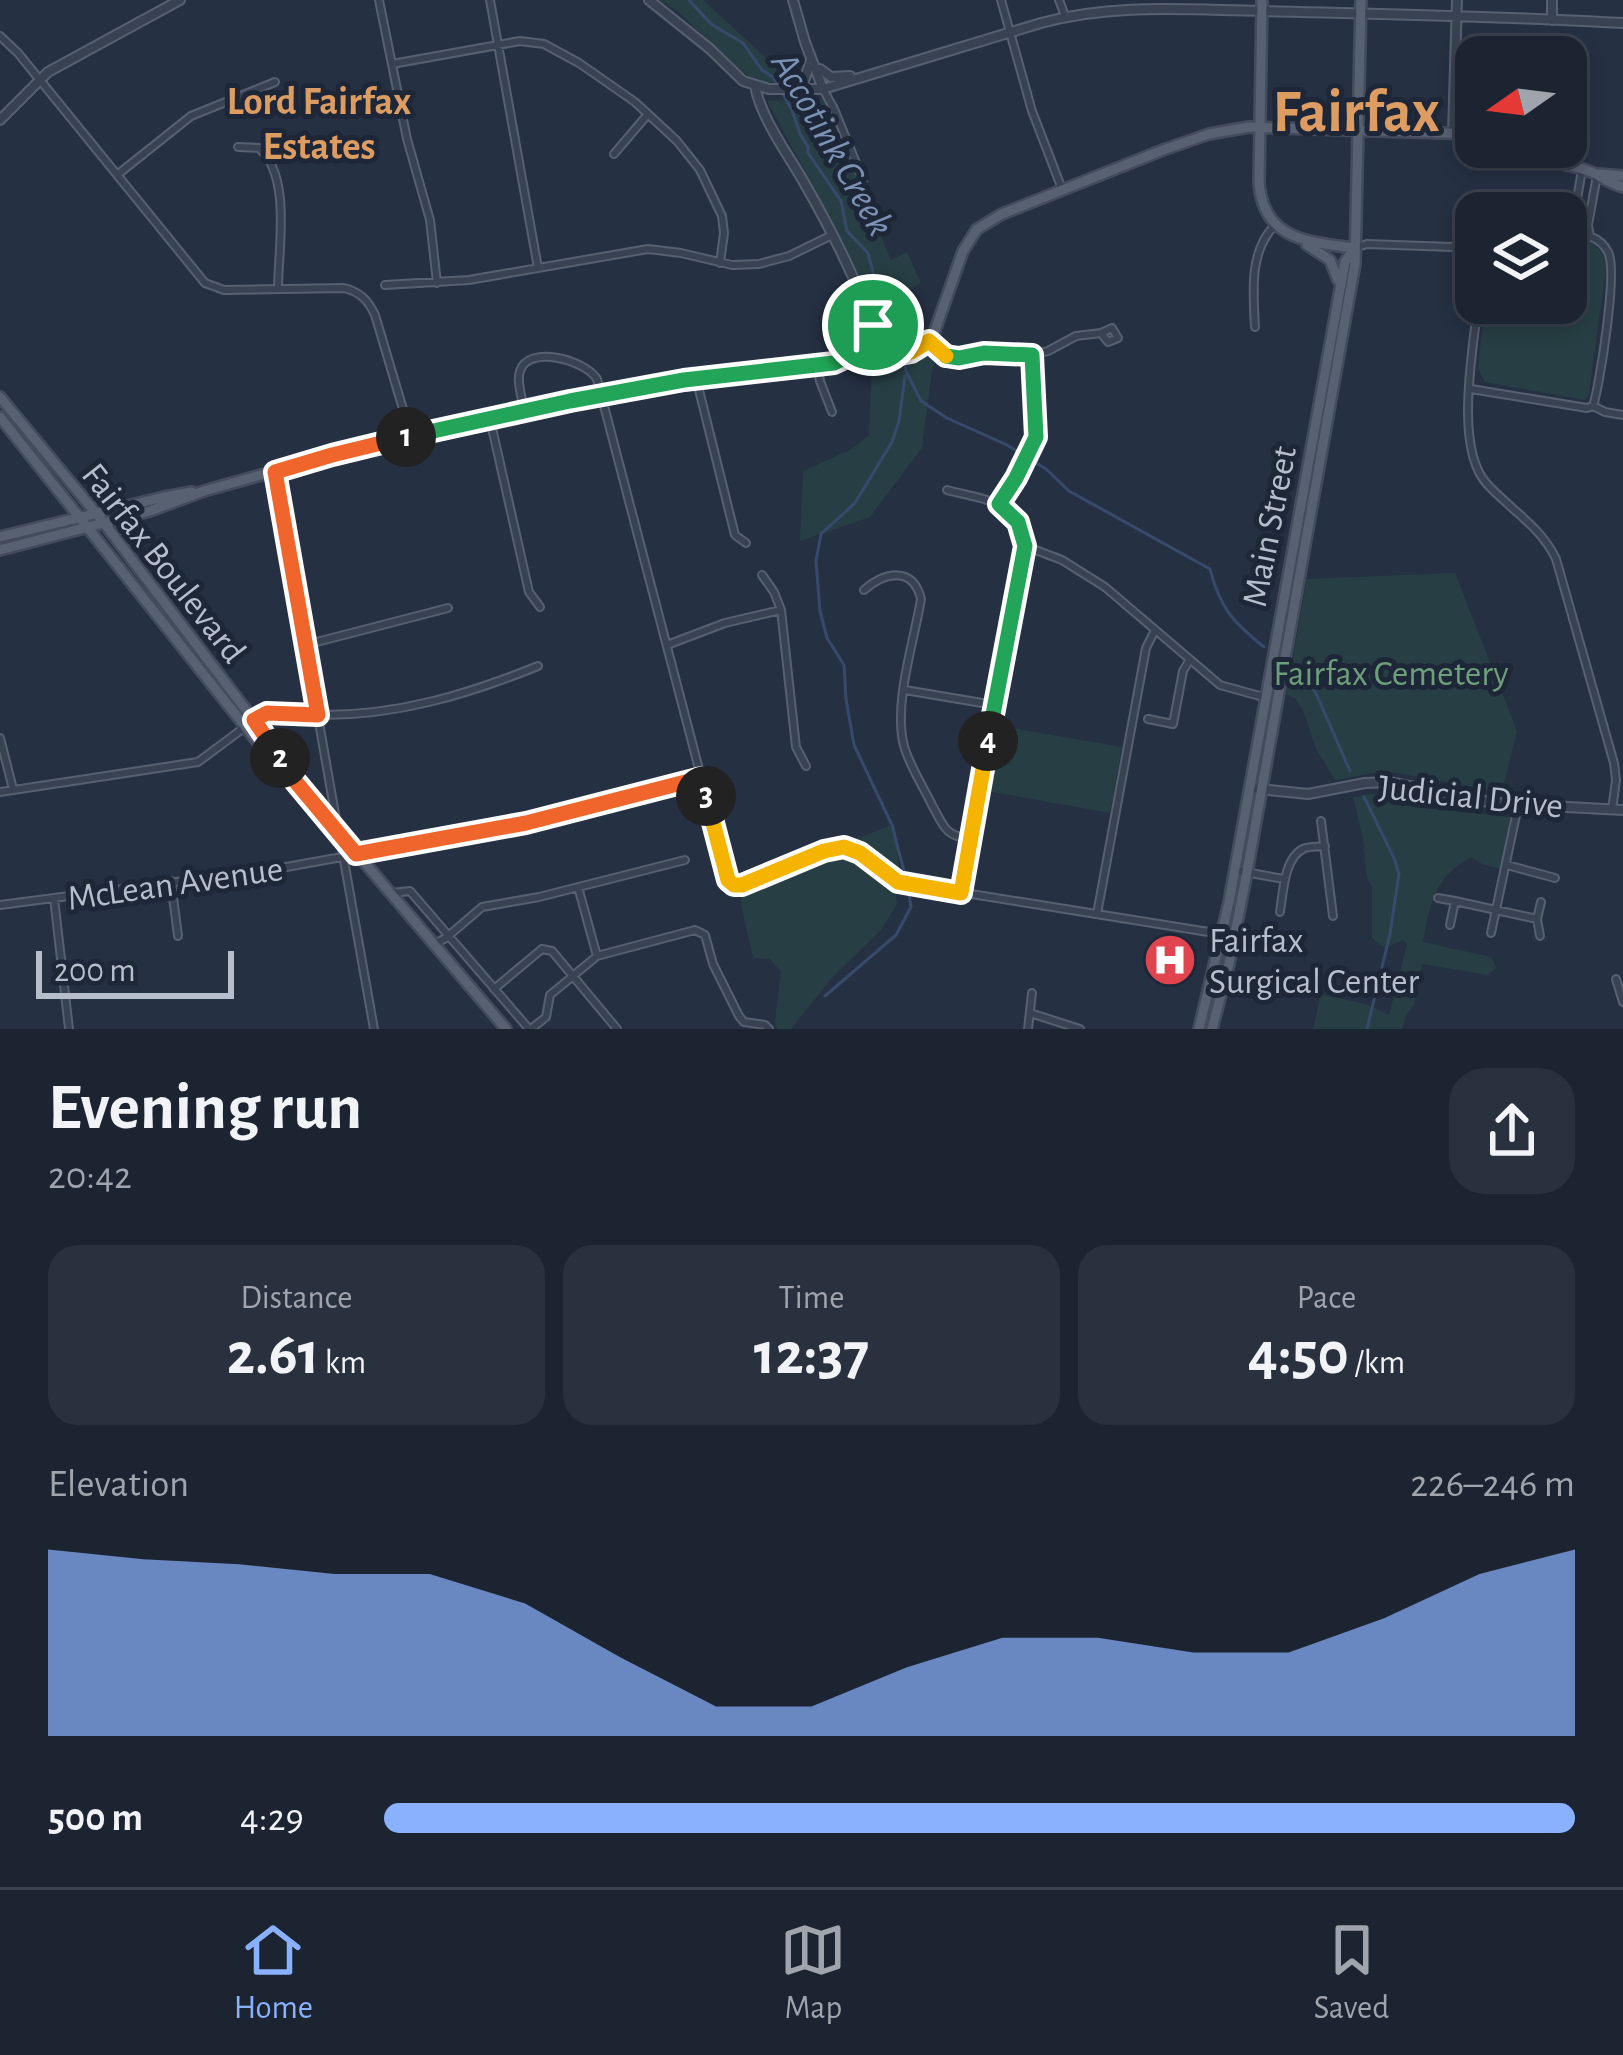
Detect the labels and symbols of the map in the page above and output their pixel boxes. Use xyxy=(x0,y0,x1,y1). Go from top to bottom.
north arrow xyxy=(1455,36,1587,168)
water label: Accotink Creek xyxy=(763,45,900,243)
district label: Lord Fairfax Estates xyxy=(227,83,411,167)
district label: Fairfax xyxy=(1272,83,1440,143)
pin xyxy=(822,274,924,376)
pin: 1 xyxy=(376,407,436,467)
street label: Main Street xyxy=(1237,443,1303,610)
street label: Fairfax Boulevard xyxy=(75,457,252,670)
park label: Fairfax Cemetery xyxy=(1273,656,1509,692)
pin: 4 xyxy=(958,711,1018,771)
pin: 2 xyxy=(250,728,310,788)
pin: 3 xyxy=(676,766,736,826)
street label: Judicial Drive xyxy=(1377,769,1565,825)
street label: McLean Avenue xyxy=(65,851,285,917)
place label: Fairfax Surgical Center xyxy=(1209,923,1420,1000)
hospital icon: Fairfax Surgical Center xyxy=(1142,932,1198,988)
scale bar xyxy=(36,945,234,998)

